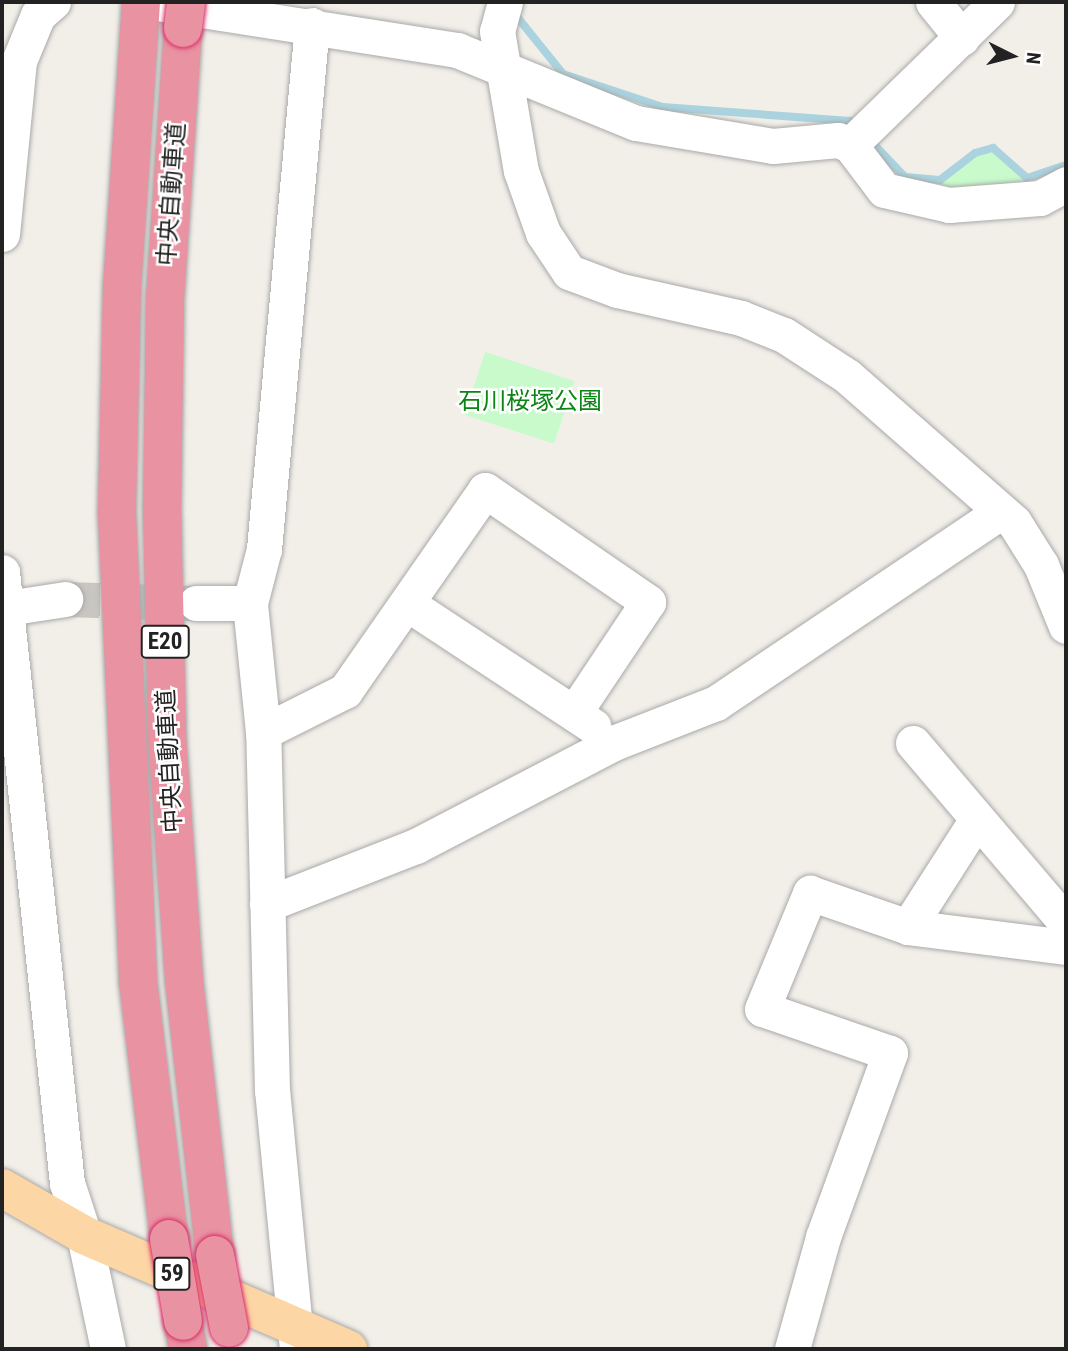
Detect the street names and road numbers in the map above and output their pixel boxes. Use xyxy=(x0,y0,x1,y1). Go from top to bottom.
street label: 中央自動車道 xyxy=(153,121,191,267)
road number: E20 xyxy=(140,622,190,662)
street label: 中央自動車道 xyxy=(152,688,188,834)
road number: 59 xyxy=(153,1254,191,1294)

